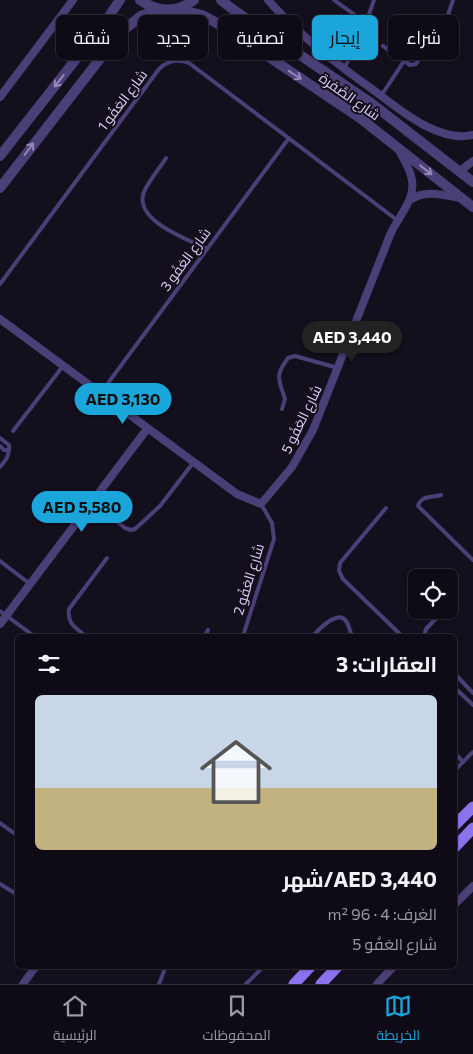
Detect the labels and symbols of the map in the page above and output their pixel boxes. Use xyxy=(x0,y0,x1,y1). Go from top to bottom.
street label: شارع العَفُو 1 xyxy=(94,66,151,134)
one-way arrow xyxy=(288,69,302,80)
street label: شارع الصَّفرة xyxy=(316,69,384,124)
one-way arrow xyxy=(53,74,64,87)
one-way arrow xyxy=(24,143,35,156)
one-way arrow xyxy=(420,164,433,175)
street label: شارع العَفُو 3 xyxy=(156,224,214,295)
pin: AED 3,440 xyxy=(295,320,409,363)
pin: AED 3,130 xyxy=(66,382,180,425)
street label: شارع العَفُو 5 xyxy=(277,382,326,456)
pin: AED 5,580 xyxy=(25,490,139,533)
street label: شارع العَفُو 2 xyxy=(229,541,268,617)

